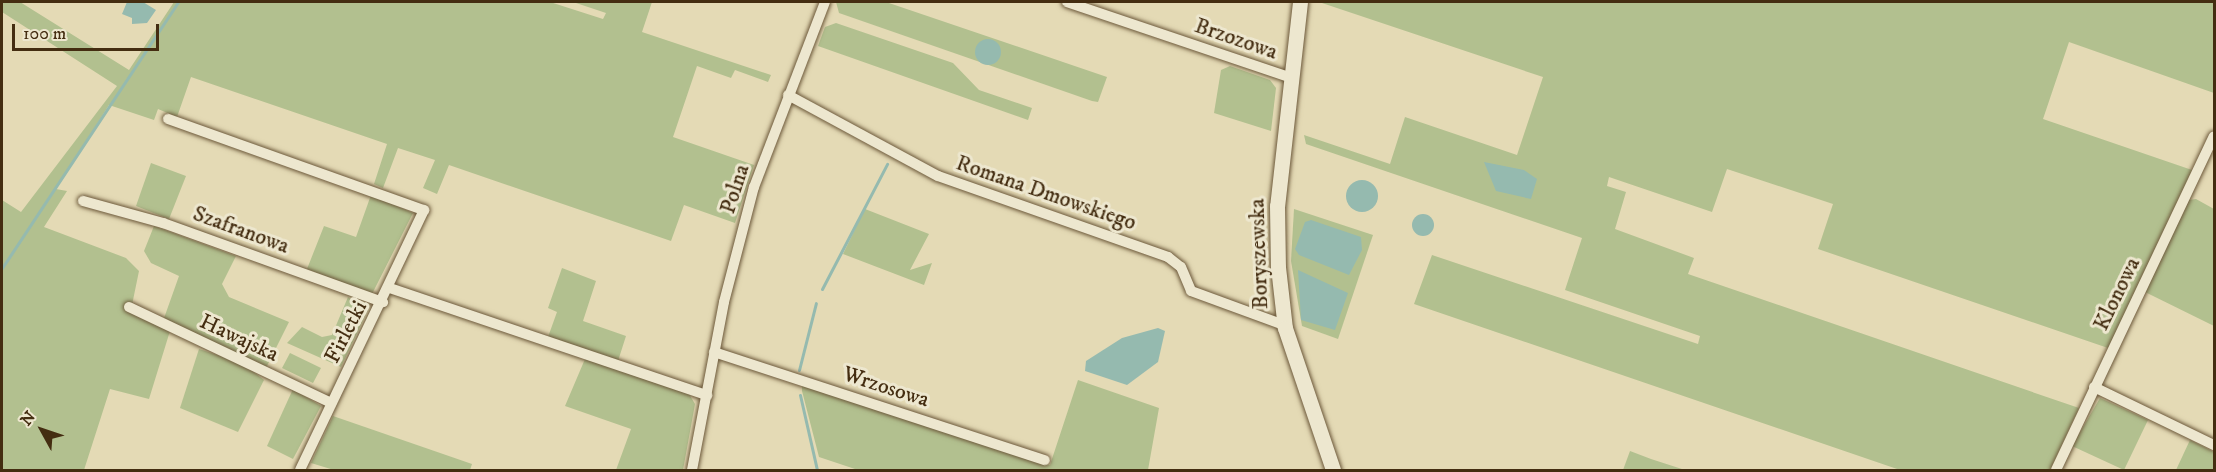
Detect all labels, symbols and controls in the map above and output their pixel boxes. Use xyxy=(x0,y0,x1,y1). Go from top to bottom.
scale bar xyxy=(15,12,162,50)
street label: Brzozowa xyxy=(1191,13,1281,65)
text: 100 m xyxy=(23,23,66,45)
street label: Romana Dmowskiego xyxy=(952,150,1140,236)
street label: Polna xyxy=(715,161,755,217)
street label: Boryszewska xyxy=(1244,198,1274,310)
street label: Szafranowa xyxy=(189,200,293,260)
street label: Klonowa xyxy=(2088,253,2146,335)
street label: Firletki xyxy=(319,296,373,368)
street label: Hawajska xyxy=(195,308,283,368)
street label: Wrzosowa xyxy=(840,361,932,413)
north arrow xyxy=(12,400,72,460)
text: N xyxy=(16,407,40,430)

